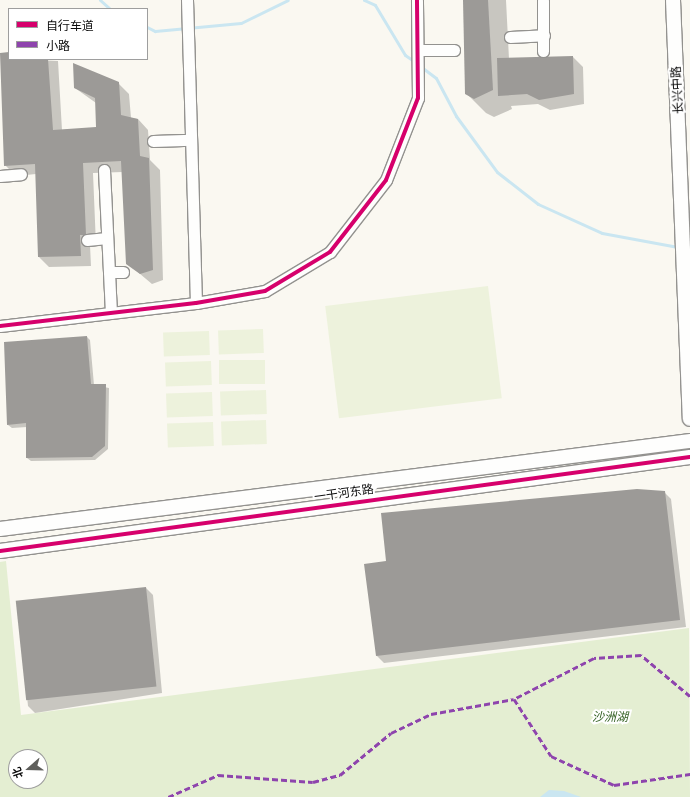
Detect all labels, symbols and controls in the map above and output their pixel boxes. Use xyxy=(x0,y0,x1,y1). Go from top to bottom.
legend xyxy=(8,8,148,60)
text: 自行车道 xyxy=(46,19,94,33)
text: 小路 xyxy=(46,39,70,53)
street label: 长兴中路 xyxy=(670,66,686,114)
street label: 一干河东路 xyxy=(313,483,375,505)
park label: 沙洲湖 xyxy=(592,711,628,725)
north arrow xyxy=(8,749,48,789)
text: 北 xyxy=(10,766,25,780)

